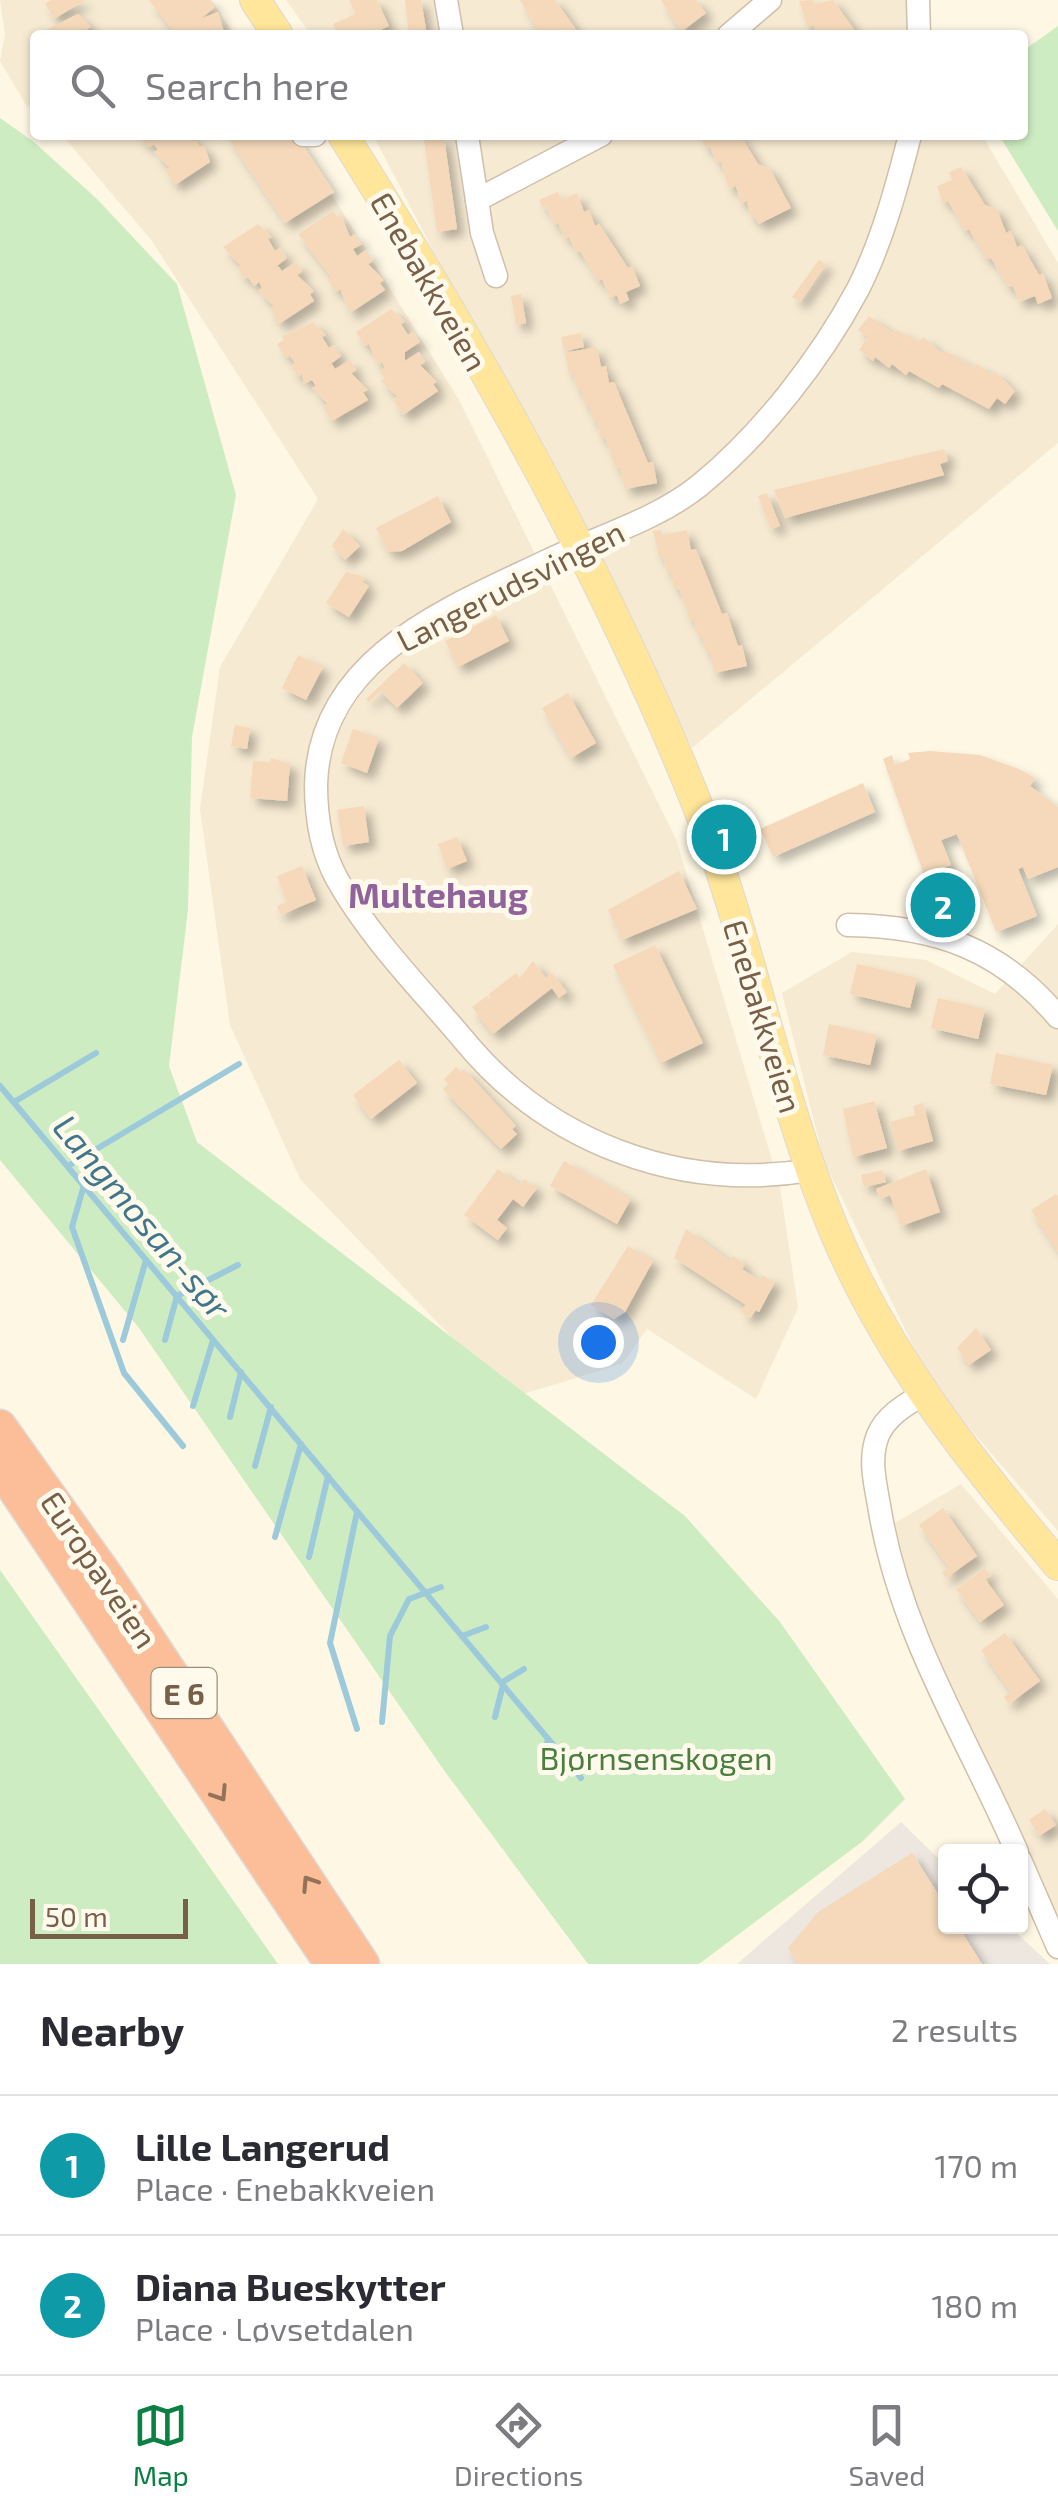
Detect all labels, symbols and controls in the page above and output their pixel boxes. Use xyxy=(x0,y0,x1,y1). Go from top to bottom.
search box xyxy=(30,30,1028,140)
icon: search xyxy=(65,58,120,113)
text: Search here xyxy=(145,62,349,108)
street label: Enebakkveien xyxy=(364,185,496,377)
street label: Langerudsvingen xyxy=(390,511,630,659)
pin: 1 xyxy=(692,800,756,874)
pin: 2 xyxy=(910,868,976,942)
district label: Multehaug xyxy=(348,873,528,915)
street label: Enebakkveien xyxy=(717,915,811,1117)
water label: Langmosan-sør xyxy=(45,1105,241,1327)
your location xyxy=(573,1317,624,1368)
street label: Europaveien xyxy=(34,1484,166,1654)
road number: E 6 xyxy=(152,1668,216,1718)
park label: Bjørnsenskogen xyxy=(539,1738,773,1777)
one-way arrow xyxy=(207,1784,226,1802)
map controls xyxy=(938,1844,1028,1934)
button: locate xyxy=(938,1844,1028,1934)
one-way arrow xyxy=(303,1875,322,1893)
scale bar xyxy=(30,1894,188,1938)
text: 50 m xyxy=(45,1899,108,1933)
text: Nearby xyxy=(40,2004,184,2054)
text: 2 results xyxy=(891,2010,1018,2048)
text: Lille Langerud xyxy=(135,2123,390,2169)
text: 1 xyxy=(66,2146,79,2184)
text: 170 m xyxy=(934,2146,1018,2184)
text: Place · Enebakkveien xyxy=(135,2169,435,2207)
text: Diana Bueskytter xyxy=(135,2263,446,2309)
text: 2 xyxy=(63,2286,82,2324)
text: 180 m xyxy=(931,2286,1018,2324)
text: Place · Løvsetdalen xyxy=(135,2309,414,2347)
tab: Map xyxy=(133,2398,189,2492)
tab: Directions xyxy=(454,2398,583,2492)
tab: Saved xyxy=(849,2398,925,2492)

